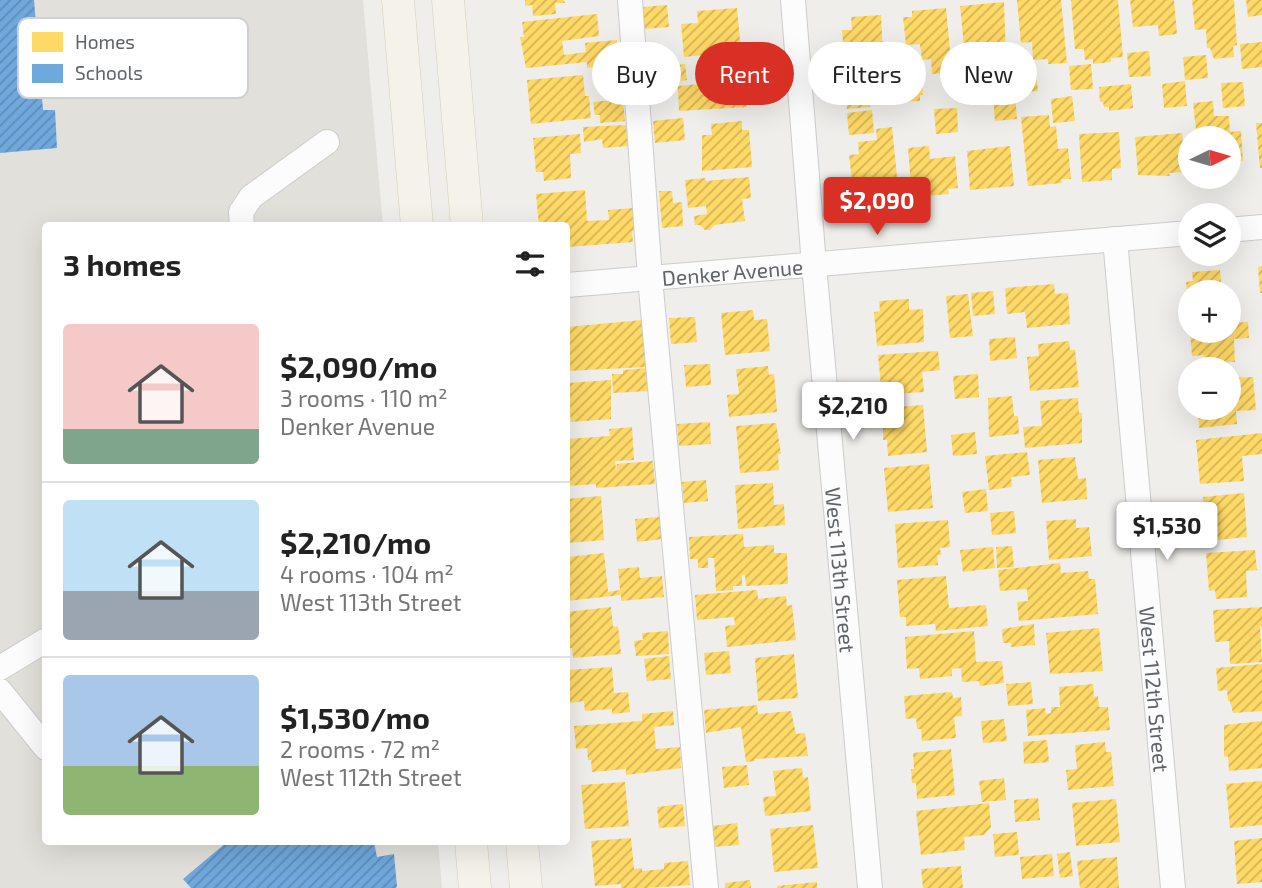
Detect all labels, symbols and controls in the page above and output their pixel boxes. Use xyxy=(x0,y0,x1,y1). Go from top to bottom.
legend xyxy=(18,18,248,98)
text: Homes xyxy=(75,30,135,53)
chip: Buy xyxy=(592,42,681,105)
chip: Rent xyxy=(695,42,794,105)
chip: Filters xyxy=(808,42,926,105)
chip: New xyxy=(940,42,1037,105)
text: Schools xyxy=(75,61,143,84)
north arrow xyxy=(1178,126,1241,189)
map controls xyxy=(1178,126,1241,420)
pin: $2,090 xyxy=(820,177,934,237)
text: $2,090 xyxy=(840,186,914,214)
button: layers xyxy=(1178,203,1241,266)
icon: filters xyxy=(511,245,549,283)
text: 3 homes xyxy=(63,246,182,282)
street label: Denker Avenue xyxy=(661,253,804,290)
button: + xyxy=(1178,280,1241,343)
text: $2,090/mo xyxy=(280,348,437,384)
icon: home xyxy=(119,352,203,436)
button: − xyxy=(1178,357,1241,420)
pin: $2,210 xyxy=(796,382,910,442)
text: 3 rooms · 110 m² xyxy=(280,384,447,412)
text: $2,210 xyxy=(818,391,888,419)
text: Denker Avenue xyxy=(280,412,435,440)
street label: West 113th Street xyxy=(822,486,861,654)
pin: $1,530 xyxy=(1110,503,1224,562)
text: $1,530 xyxy=(1132,511,1202,539)
text: $2,210/mo xyxy=(280,524,431,560)
icon: home xyxy=(119,528,203,612)
text: 4 rooms · 104 m² xyxy=(280,560,454,588)
text: West 113th Street xyxy=(280,588,462,616)
street label: West 112th Street xyxy=(1135,605,1175,773)
text: $1,530/mo xyxy=(280,699,430,735)
icon: home xyxy=(119,703,203,787)
text: 2 rooms · 72 m² xyxy=(280,735,440,763)
text: West 112th Street xyxy=(280,763,462,791)

